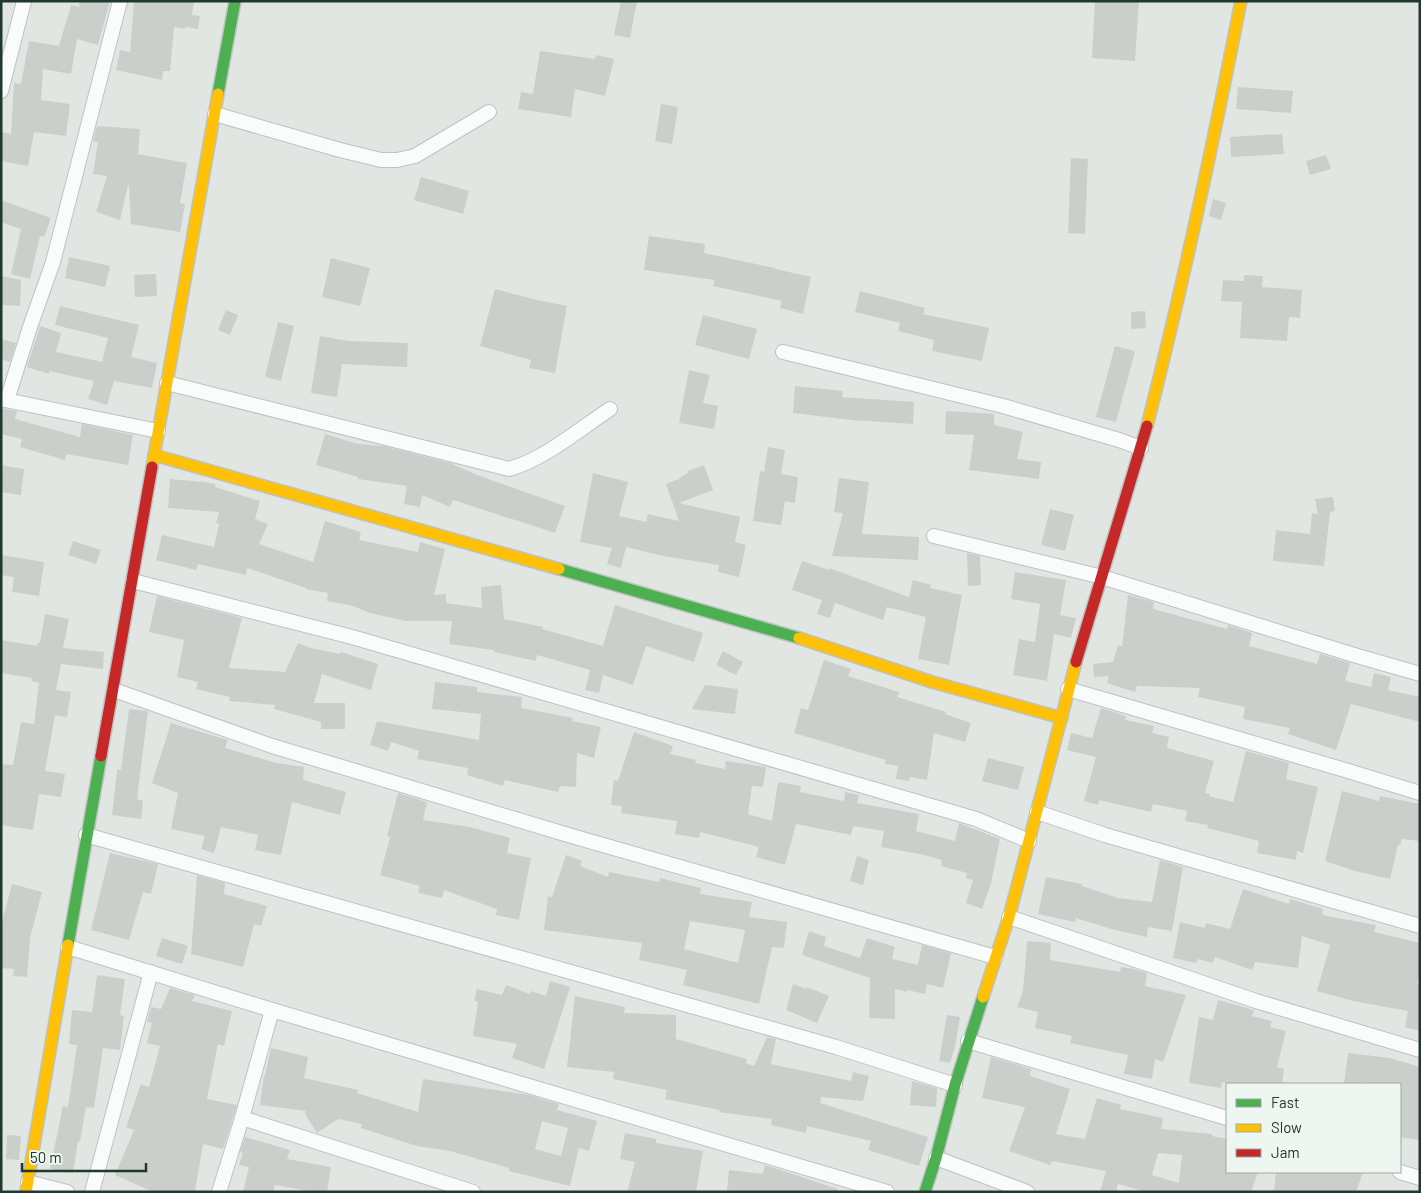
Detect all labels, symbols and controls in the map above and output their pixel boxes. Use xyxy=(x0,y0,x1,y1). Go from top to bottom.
legend xyxy=(1226,1083,1401,1173)
text: Fast xyxy=(1271,1093,1299,1111)
text: Slow xyxy=(1271,1118,1302,1136)
scale bar xyxy=(22,1140,146,1172)
text: Jam xyxy=(1271,1143,1300,1161)
text: 50 m xyxy=(30,1148,62,1166)

